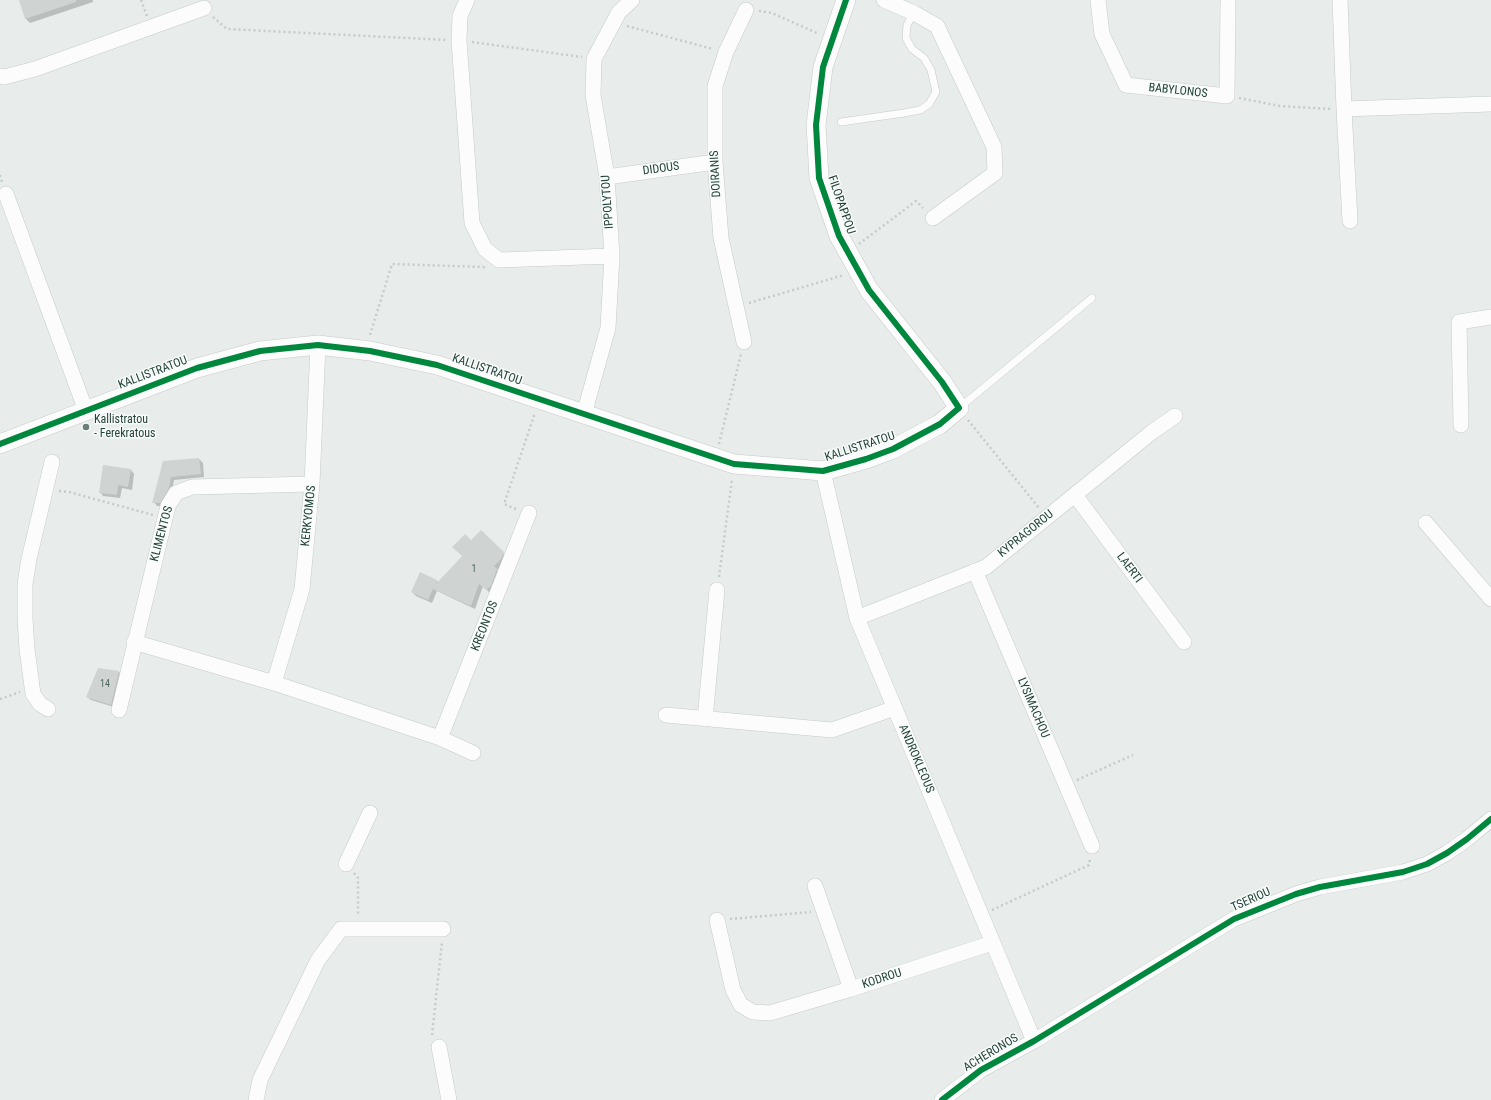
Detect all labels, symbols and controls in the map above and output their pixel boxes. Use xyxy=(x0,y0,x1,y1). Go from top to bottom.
street label: BABYLONOS xyxy=(1148,81,1208,101)
street label: DOIRANIS xyxy=(708,150,724,198)
street label: DIDOUS xyxy=(642,159,680,179)
street label: IPPOLYTOU xyxy=(599,174,617,230)
street label: FILOPAPPOU xyxy=(824,174,858,236)
street label: KALLISTRATOU xyxy=(450,351,524,389)
street label: KALLISTRATOU xyxy=(116,353,190,393)
place label: Kallistratou - Ferekratous xyxy=(94,413,155,441)
marker: Kallistratou - Ferekratous xyxy=(81,422,91,432)
street label: KALLISTRATOU xyxy=(823,429,897,465)
street label: KERKYOMOS xyxy=(299,485,319,547)
street label: KLIMENTOS xyxy=(148,505,176,563)
street label: KYPRAGOROU xyxy=(995,507,1057,561)
street label: LAERTI xyxy=(1113,550,1145,586)
house number: 1 xyxy=(472,563,476,575)
street label: KREONTOS xyxy=(468,599,502,653)
street label: LYSIMACHOU xyxy=(1014,676,1052,740)
house number: 14 xyxy=(100,678,110,690)
street label: ANDROKLEOUS xyxy=(895,723,937,795)
street label: TSERIOU xyxy=(1229,885,1273,915)
street label: KODROU xyxy=(860,966,904,992)
street label: ACHERONOS xyxy=(961,1031,1021,1075)

